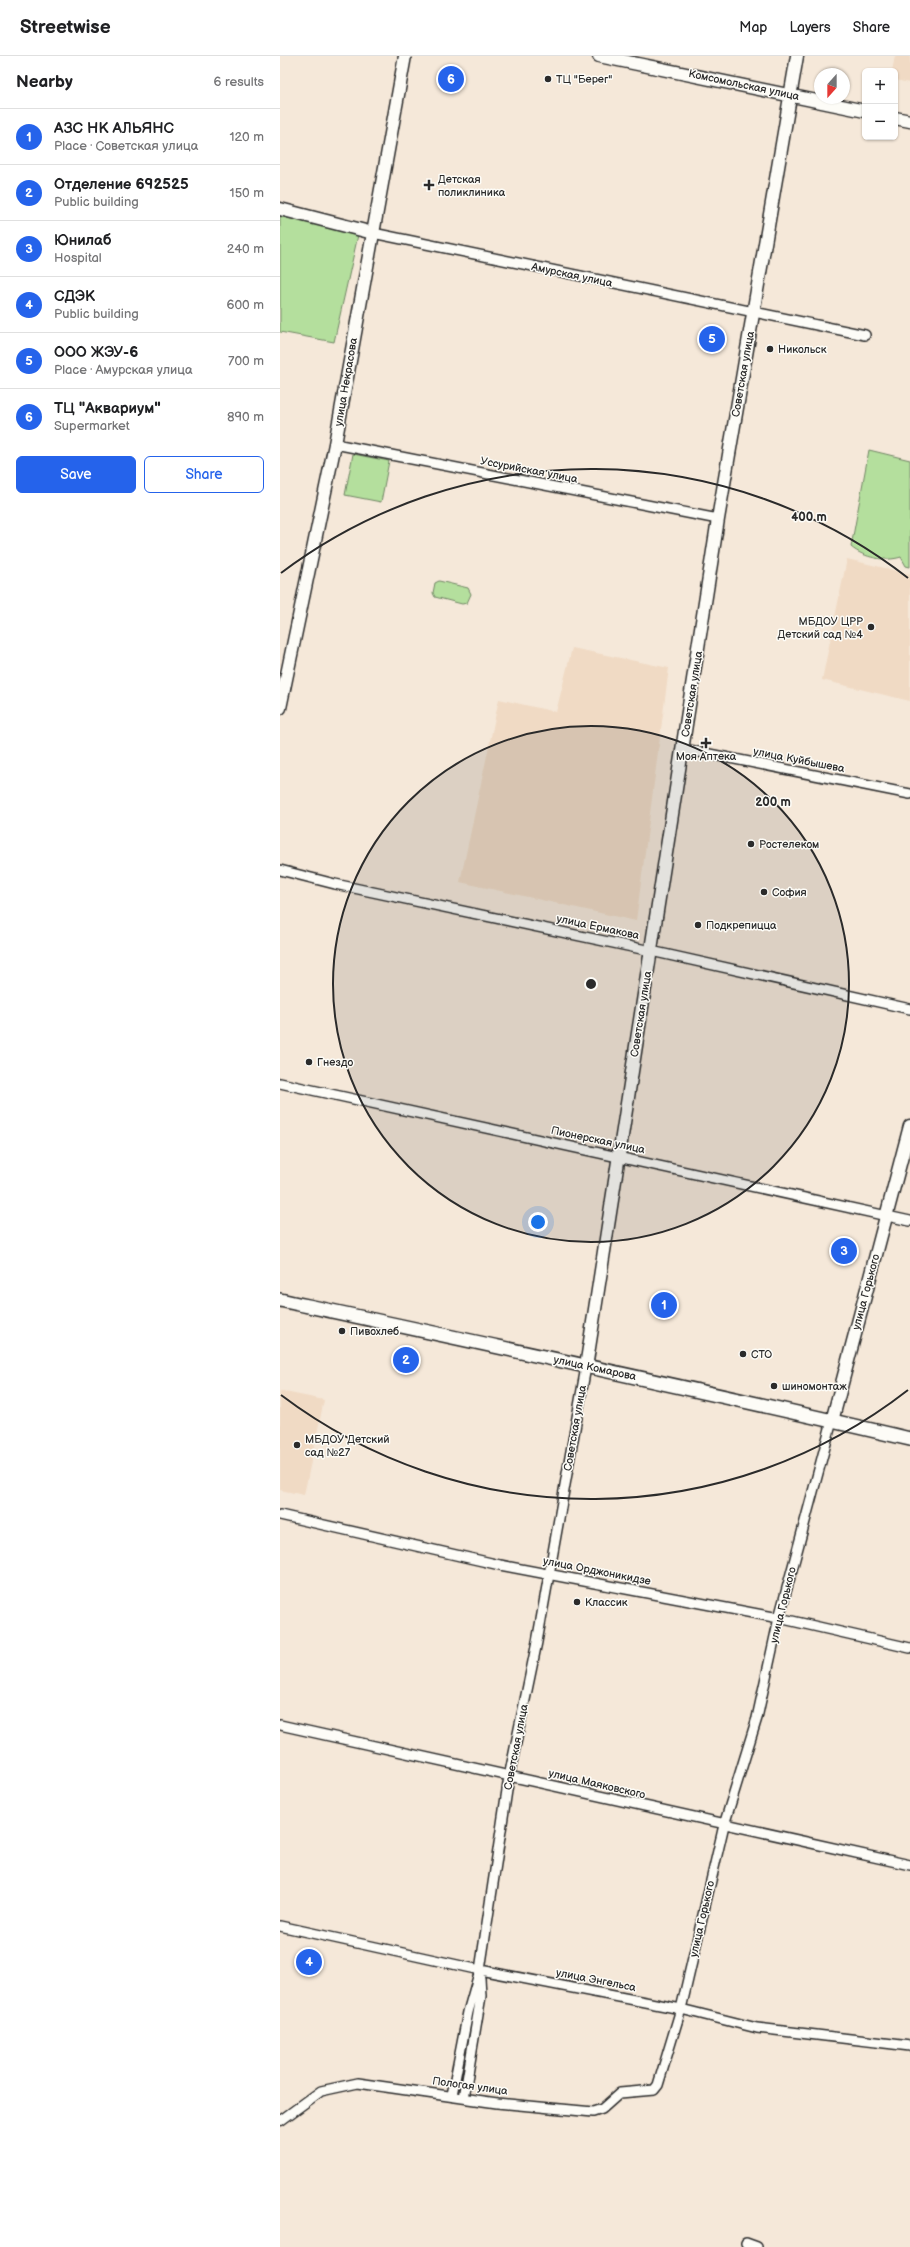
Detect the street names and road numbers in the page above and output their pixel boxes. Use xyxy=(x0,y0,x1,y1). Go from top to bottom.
street label: Комсомольская улица xyxy=(687,67,801,103)
street label: Амурская улица xyxy=(529,260,614,290)
street label: Советская улица xyxy=(729,330,757,418)
street label: улица Некрасова xyxy=(332,336,360,427)
street label: Уссурийская улица xyxy=(479,454,579,486)
street label: Советская улица xyxy=(679,650,705,738)
street label: улица Куйбышева xyxy=(752,745,846,775)
street label: улица Ермакова xyxy=(555,912,641,942)
street label: Советская улица xyxy=(628,970,654,1058)
street label: Пионерская улица xyxy=(550,1124,647,1156)
street label: улица Горького xyxy=(850,1252,882,1331)
street label: улица Комарова xyxy=(552,1353,638,1383)
street label: Советская улица xyxy=(561,1384,589,1472)
street label: улица Орджоникидзе xyxy=(542,1554,652,1588)
street label: улица Горького xyxy=(767,1565,799,1644)
street label: Советская улица xyxy=(501,1703,531,1791)
street label: улица Маяковского xyxy=(547,1767,647,1802)
street label: улица Горького xyxy=(687,1879,717,1958)
street label: улица Энгельса xyxy=(555,1966,638,1994)
street label: Пологая улица xyxy=(432,2074,509,2098)

